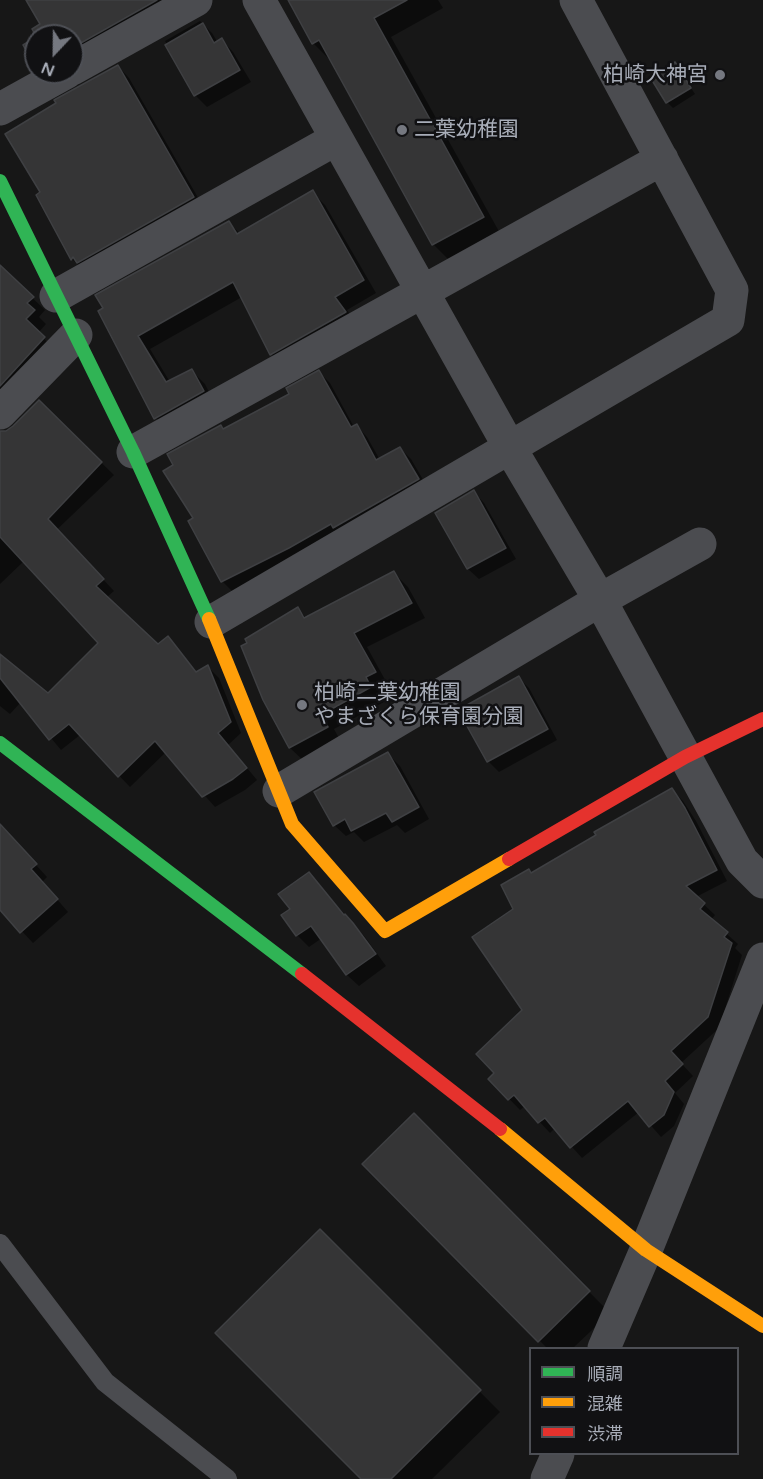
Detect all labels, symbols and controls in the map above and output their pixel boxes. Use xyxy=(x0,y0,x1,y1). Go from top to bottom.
north arrow xyxy=(24,24,84,84)
text: N xyxy=(38,57,58,81)
place label: 柏崎大神宮 xyxy=(603,62,708,88)
marker: 柏崎大神宮 xyxy=(713,68,727,82)
place label: 二葉幼稚園 xyxy=(414,117,519,143)
marker: 二葉幼稚園 xyxy=(395,123,409,137)
place label: 柏崎二葉幼稚園 やまざくら保育園分園 xyxy=(314,680,524,730)
marker: 柏崎二葉幼稚園 やまざくら保育園分園 xyxy=(295,698,309,712)
legend xyxy=(529,1347,739,1455)
text: 順調 xyxy=(587,1363,623,1385)
text: 混雑 xyxy=(587,1393,623,1415)
text: 渋滞 xyxy=(587,1423,623,1445)

